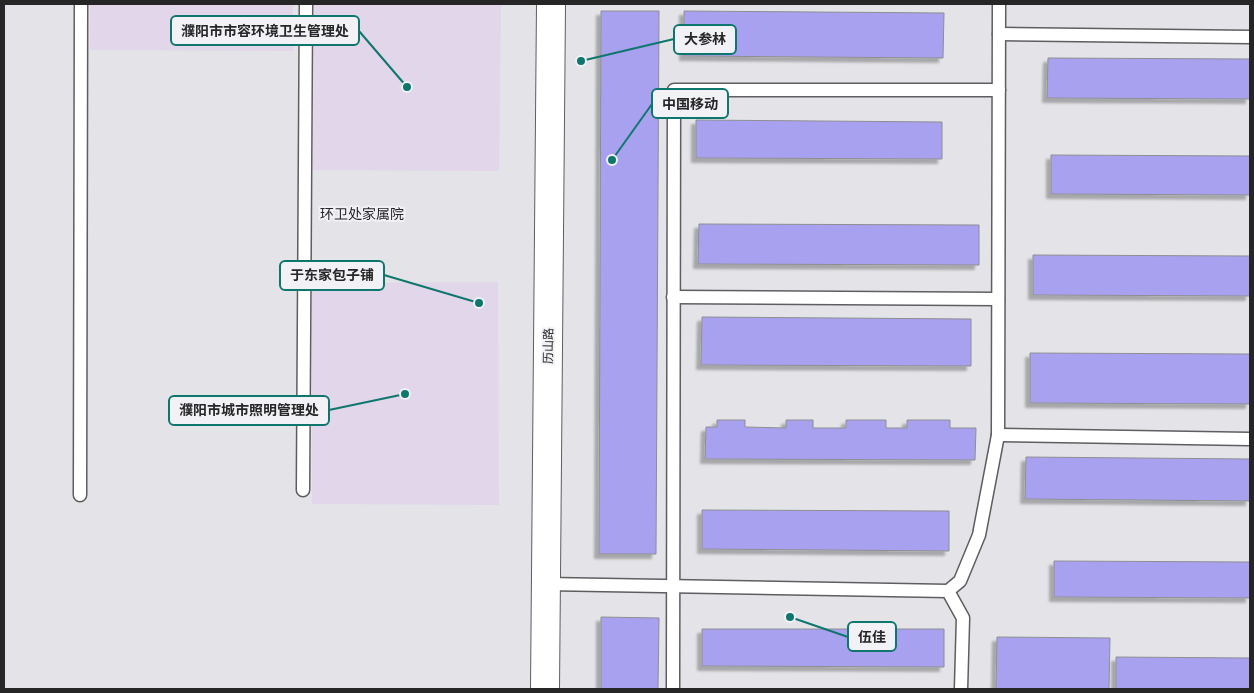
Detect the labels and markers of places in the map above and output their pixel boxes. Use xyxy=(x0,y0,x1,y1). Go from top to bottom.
callout: 濮阳市市容环境卫生管理处 xyxy=(171,16,359,45)
callout: 大参林 xyxy=(674,25,736,54)
callout: 中国移动 xyxy=(652,89,728,118)
callout: 于东家包子铺 xyxy=(280,261,384,290)
callout: 濮阳市城市照明管理处 xyxy=(169,396,329,425)
callout: 伍佳 xyxy=(848,622,896,651)

